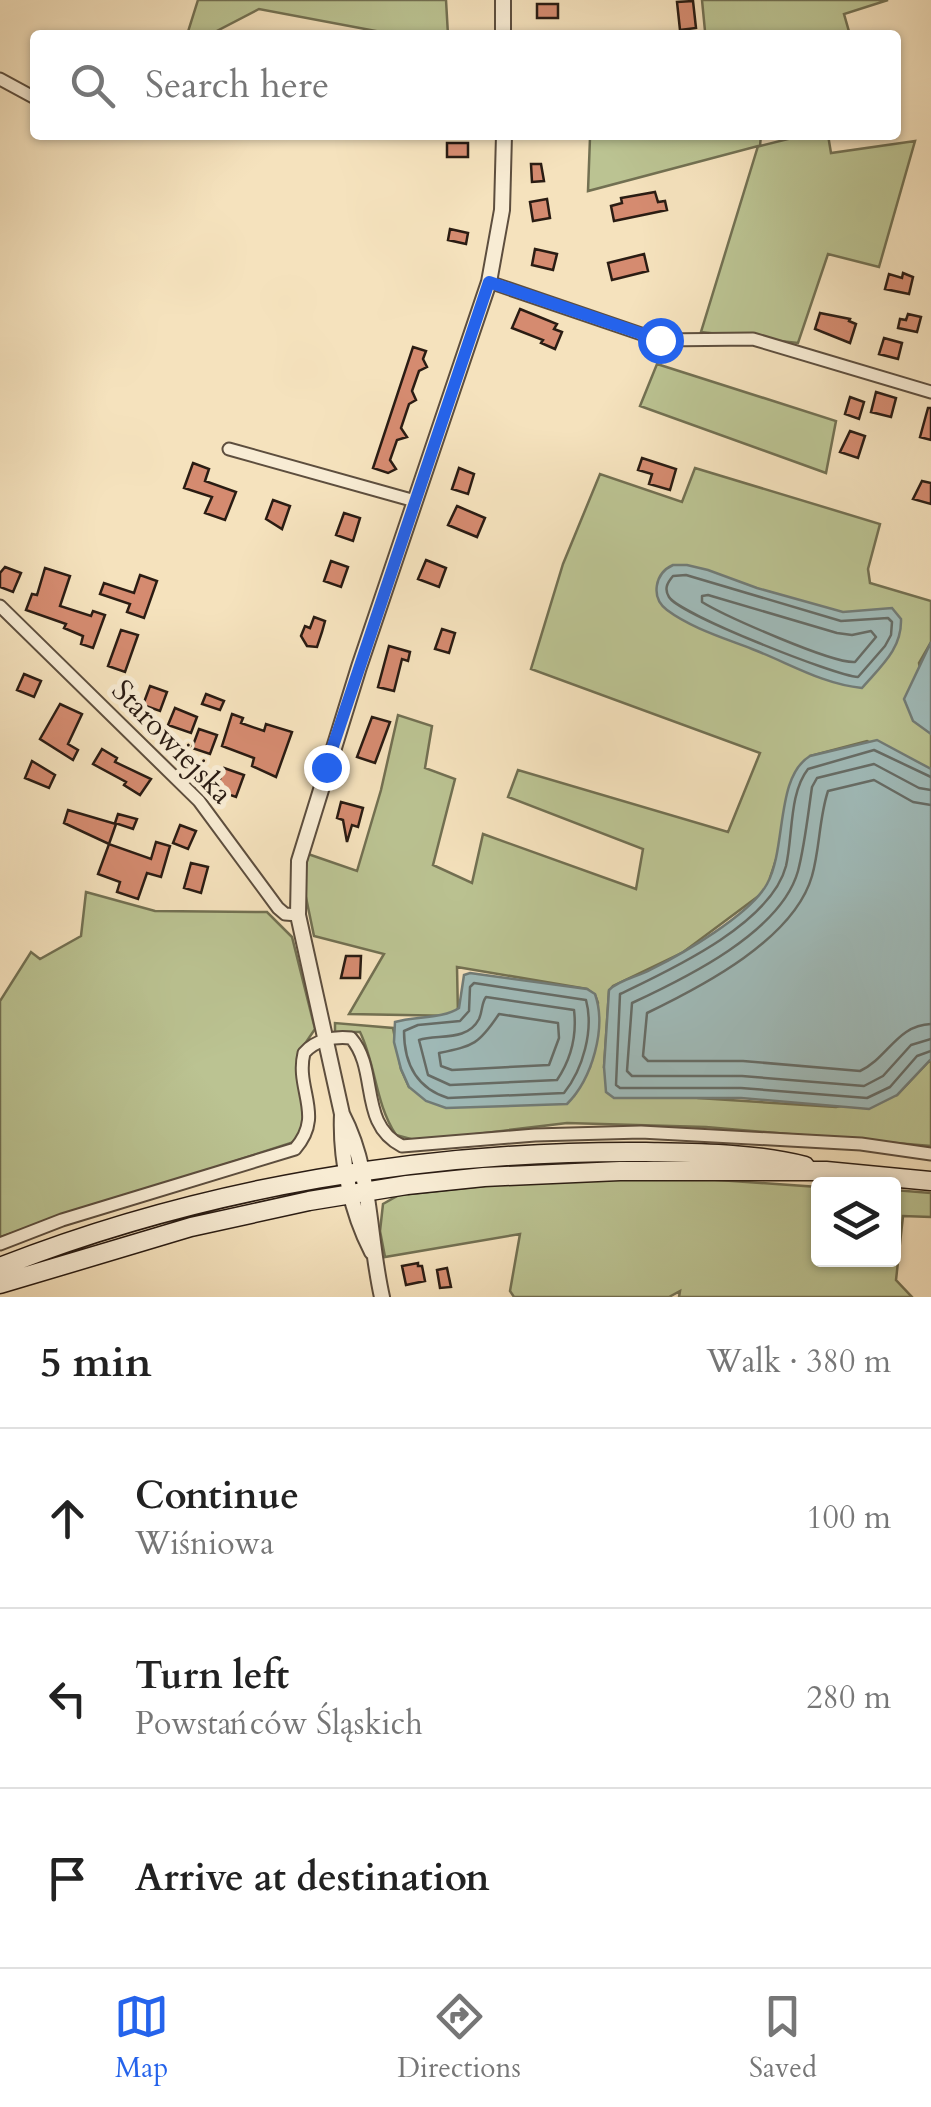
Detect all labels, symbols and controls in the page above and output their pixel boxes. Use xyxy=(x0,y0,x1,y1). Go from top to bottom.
search box xyxy=(30,30,901,140)
icon: search xyxy=(65,58,120,113)
text: Search here xyxy=(145,59,329,111)
route start xyxy=(638,318,684,364)
street label: Starowiejska xyxy=(102,671,242,813)
route end xyxy=(304,745,350,791)
map controls xyxy=(811,1177,901,1267)
button: layers xyxy=(811,1177,901,1267)
text: 5 min xyxy=(40,1334,152,1391)
text: Walk · 380 m xyxy=(706,1340,891,1384)
text: Continue xyxy=(135,1470,299,1522)
icon: ahead xyxy=(40,1491,95,1546)
text: 100 m xyxy=(806,1496,891,1540)
text: Wiśniowa xyxy=(135,1522,274,1566)
text: Turn left xyxy=(135,1650,289,1702)
icon: left xyxy=(40,1671,95,1726)
text: 280 m xyxy=(806,1676,891,1720)
text: Powstańców Śląskich xyxy=(135,1702,423,1746)
icon: arrive xyxy=(40,1851,95,1906)
text: Arrive at destination xyxy=(135,1852,490,1904)
tab: Map xyxy=(114,1989,169,2087)
tab: Directions xyxy=(397,1989,521,2087)
tab: Saved xyxy=(749,1989,817,2087)

